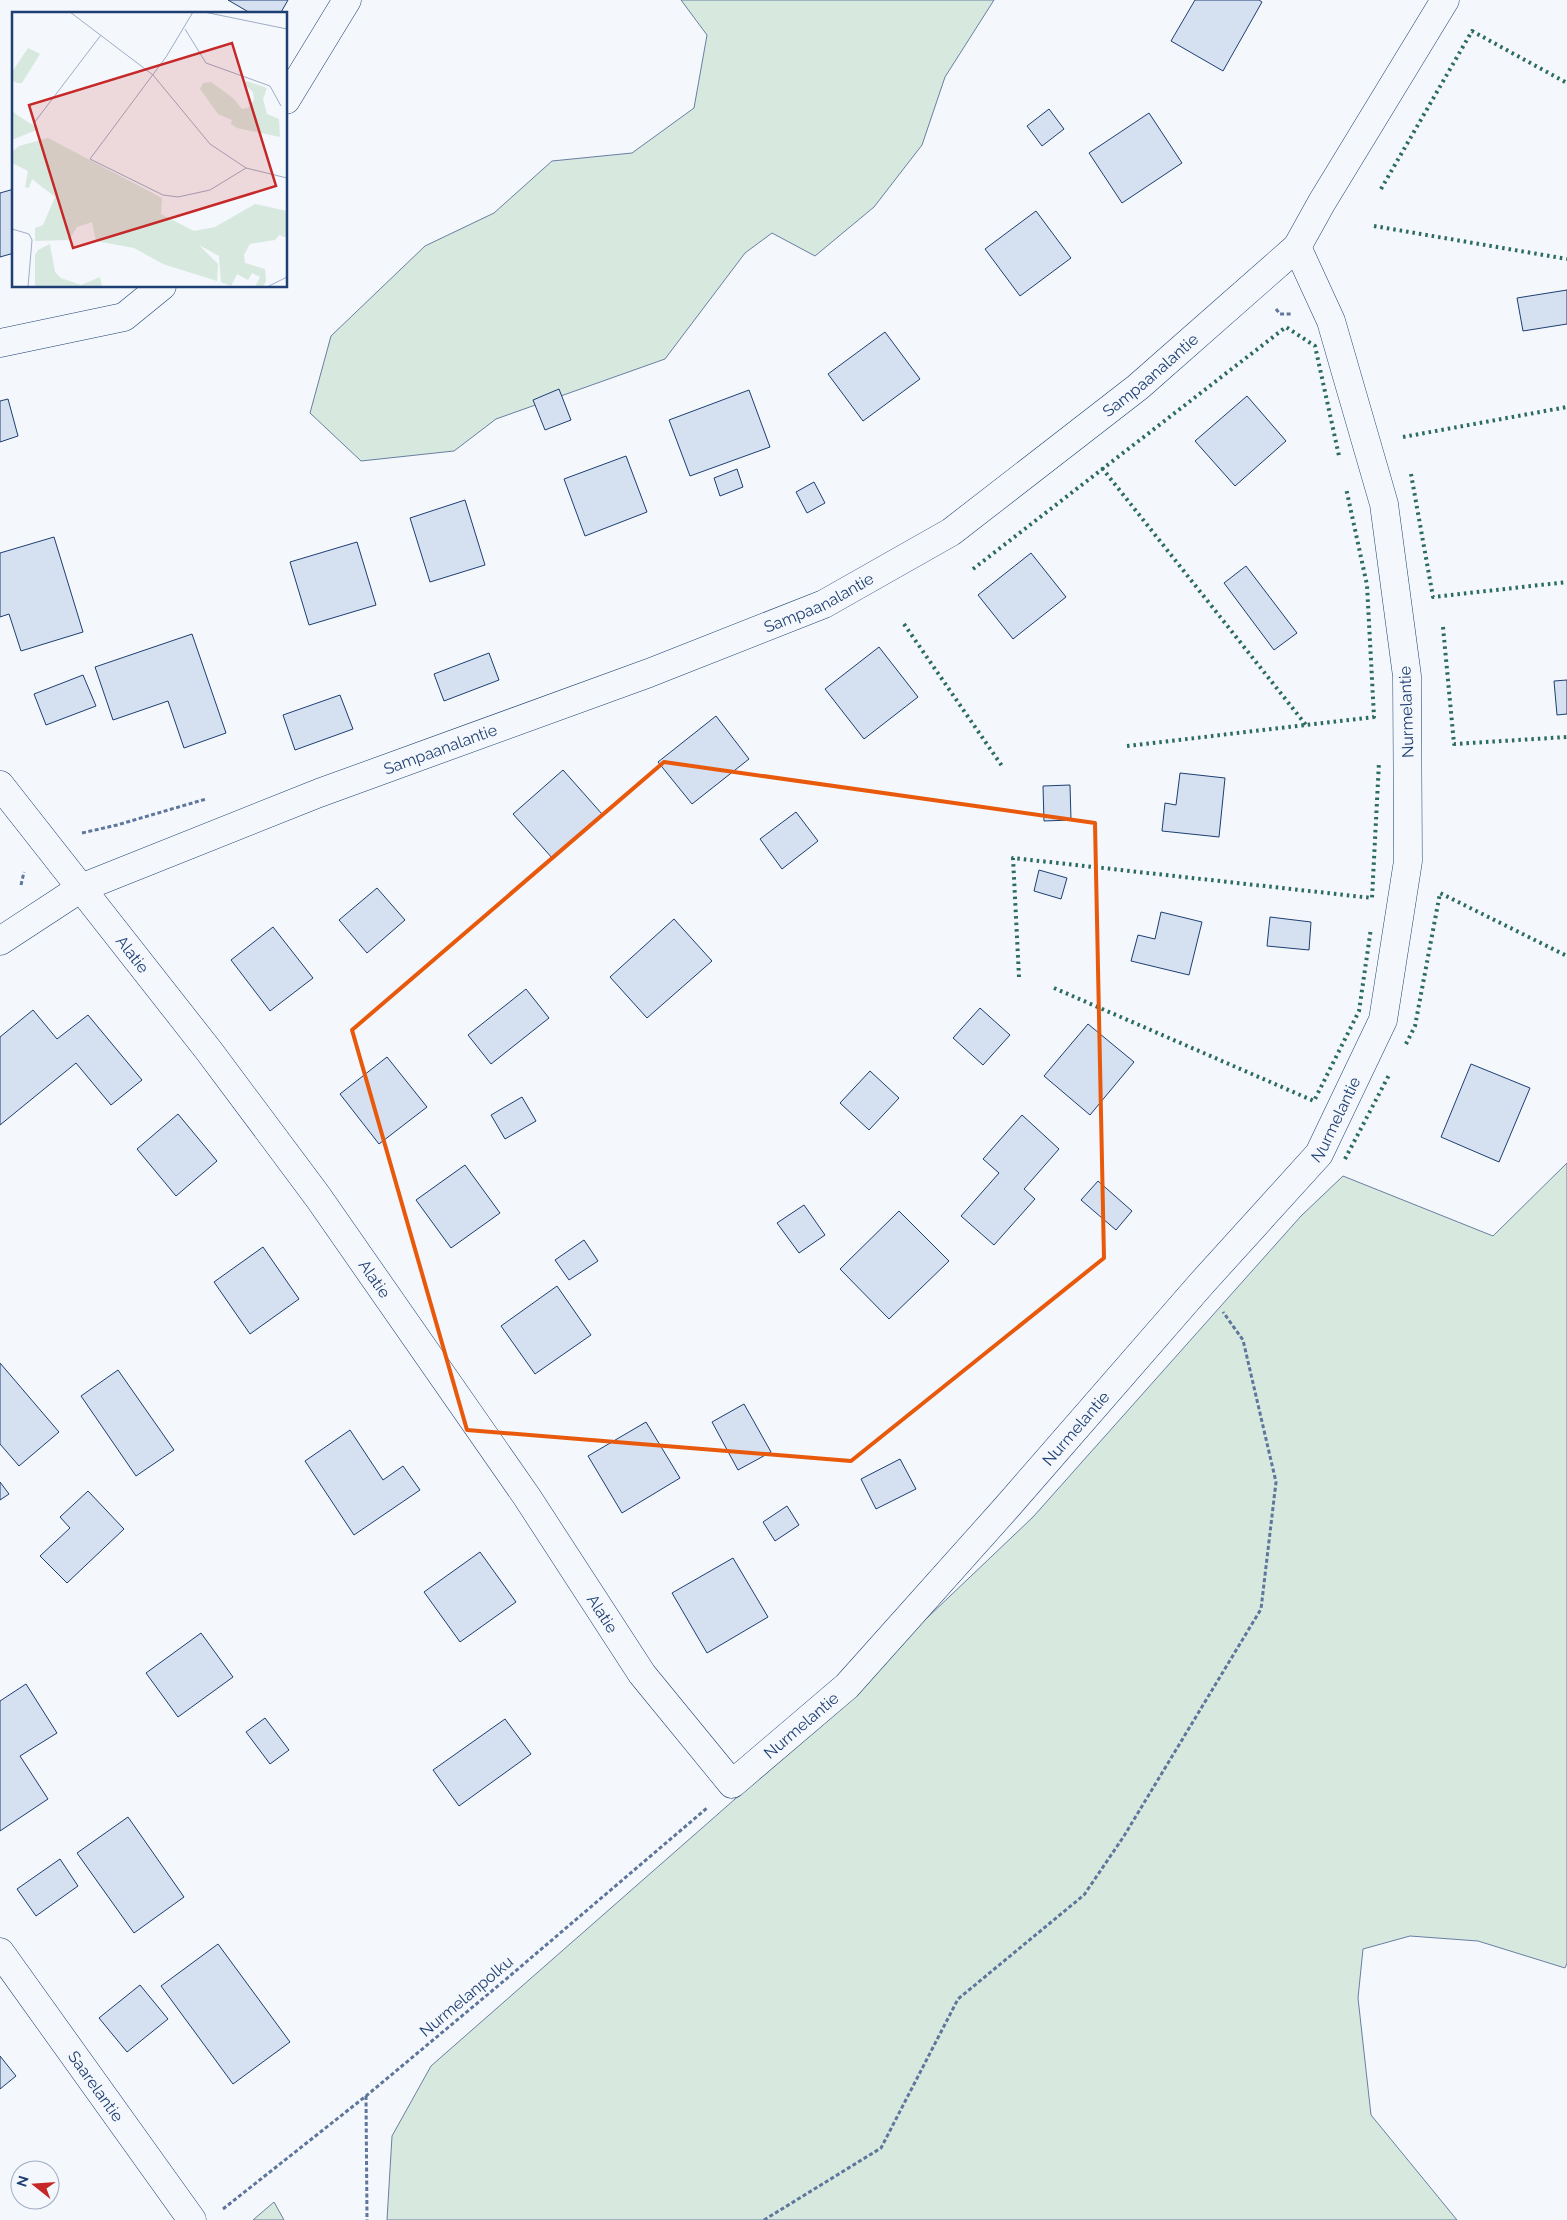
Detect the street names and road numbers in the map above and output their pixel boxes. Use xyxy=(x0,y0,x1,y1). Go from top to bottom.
street label: Sampaanalantie xyxy=(1099,330,1202,421)
street label: Sampaanalantie xyxy=(761,569,877,637)
street label: Nurmelantie xyxy=(1395,666,1418,758)
street label: Sampaanalantie xyxy=(381,720,500,779)
street label: Alatie xyxy=(112,932,153,977)
street label: Nurmelantie xyxy=(1307,1074,1364,1166)
street label: Alatie xyxy=(355,1256,394,1302)
street label: Nurmelantie xyxy=(1039,1387,1113,1470)
street label: Alatie xyxy=(583,1591,622,1637)
street label: Nurmelantie xyxy=(760,1688,843,1763)
street label: Nurmelanpolku xyxy=(416,1952,517,2041)
street label: Saarelantie xyxy=(64,2047,127,2126)

